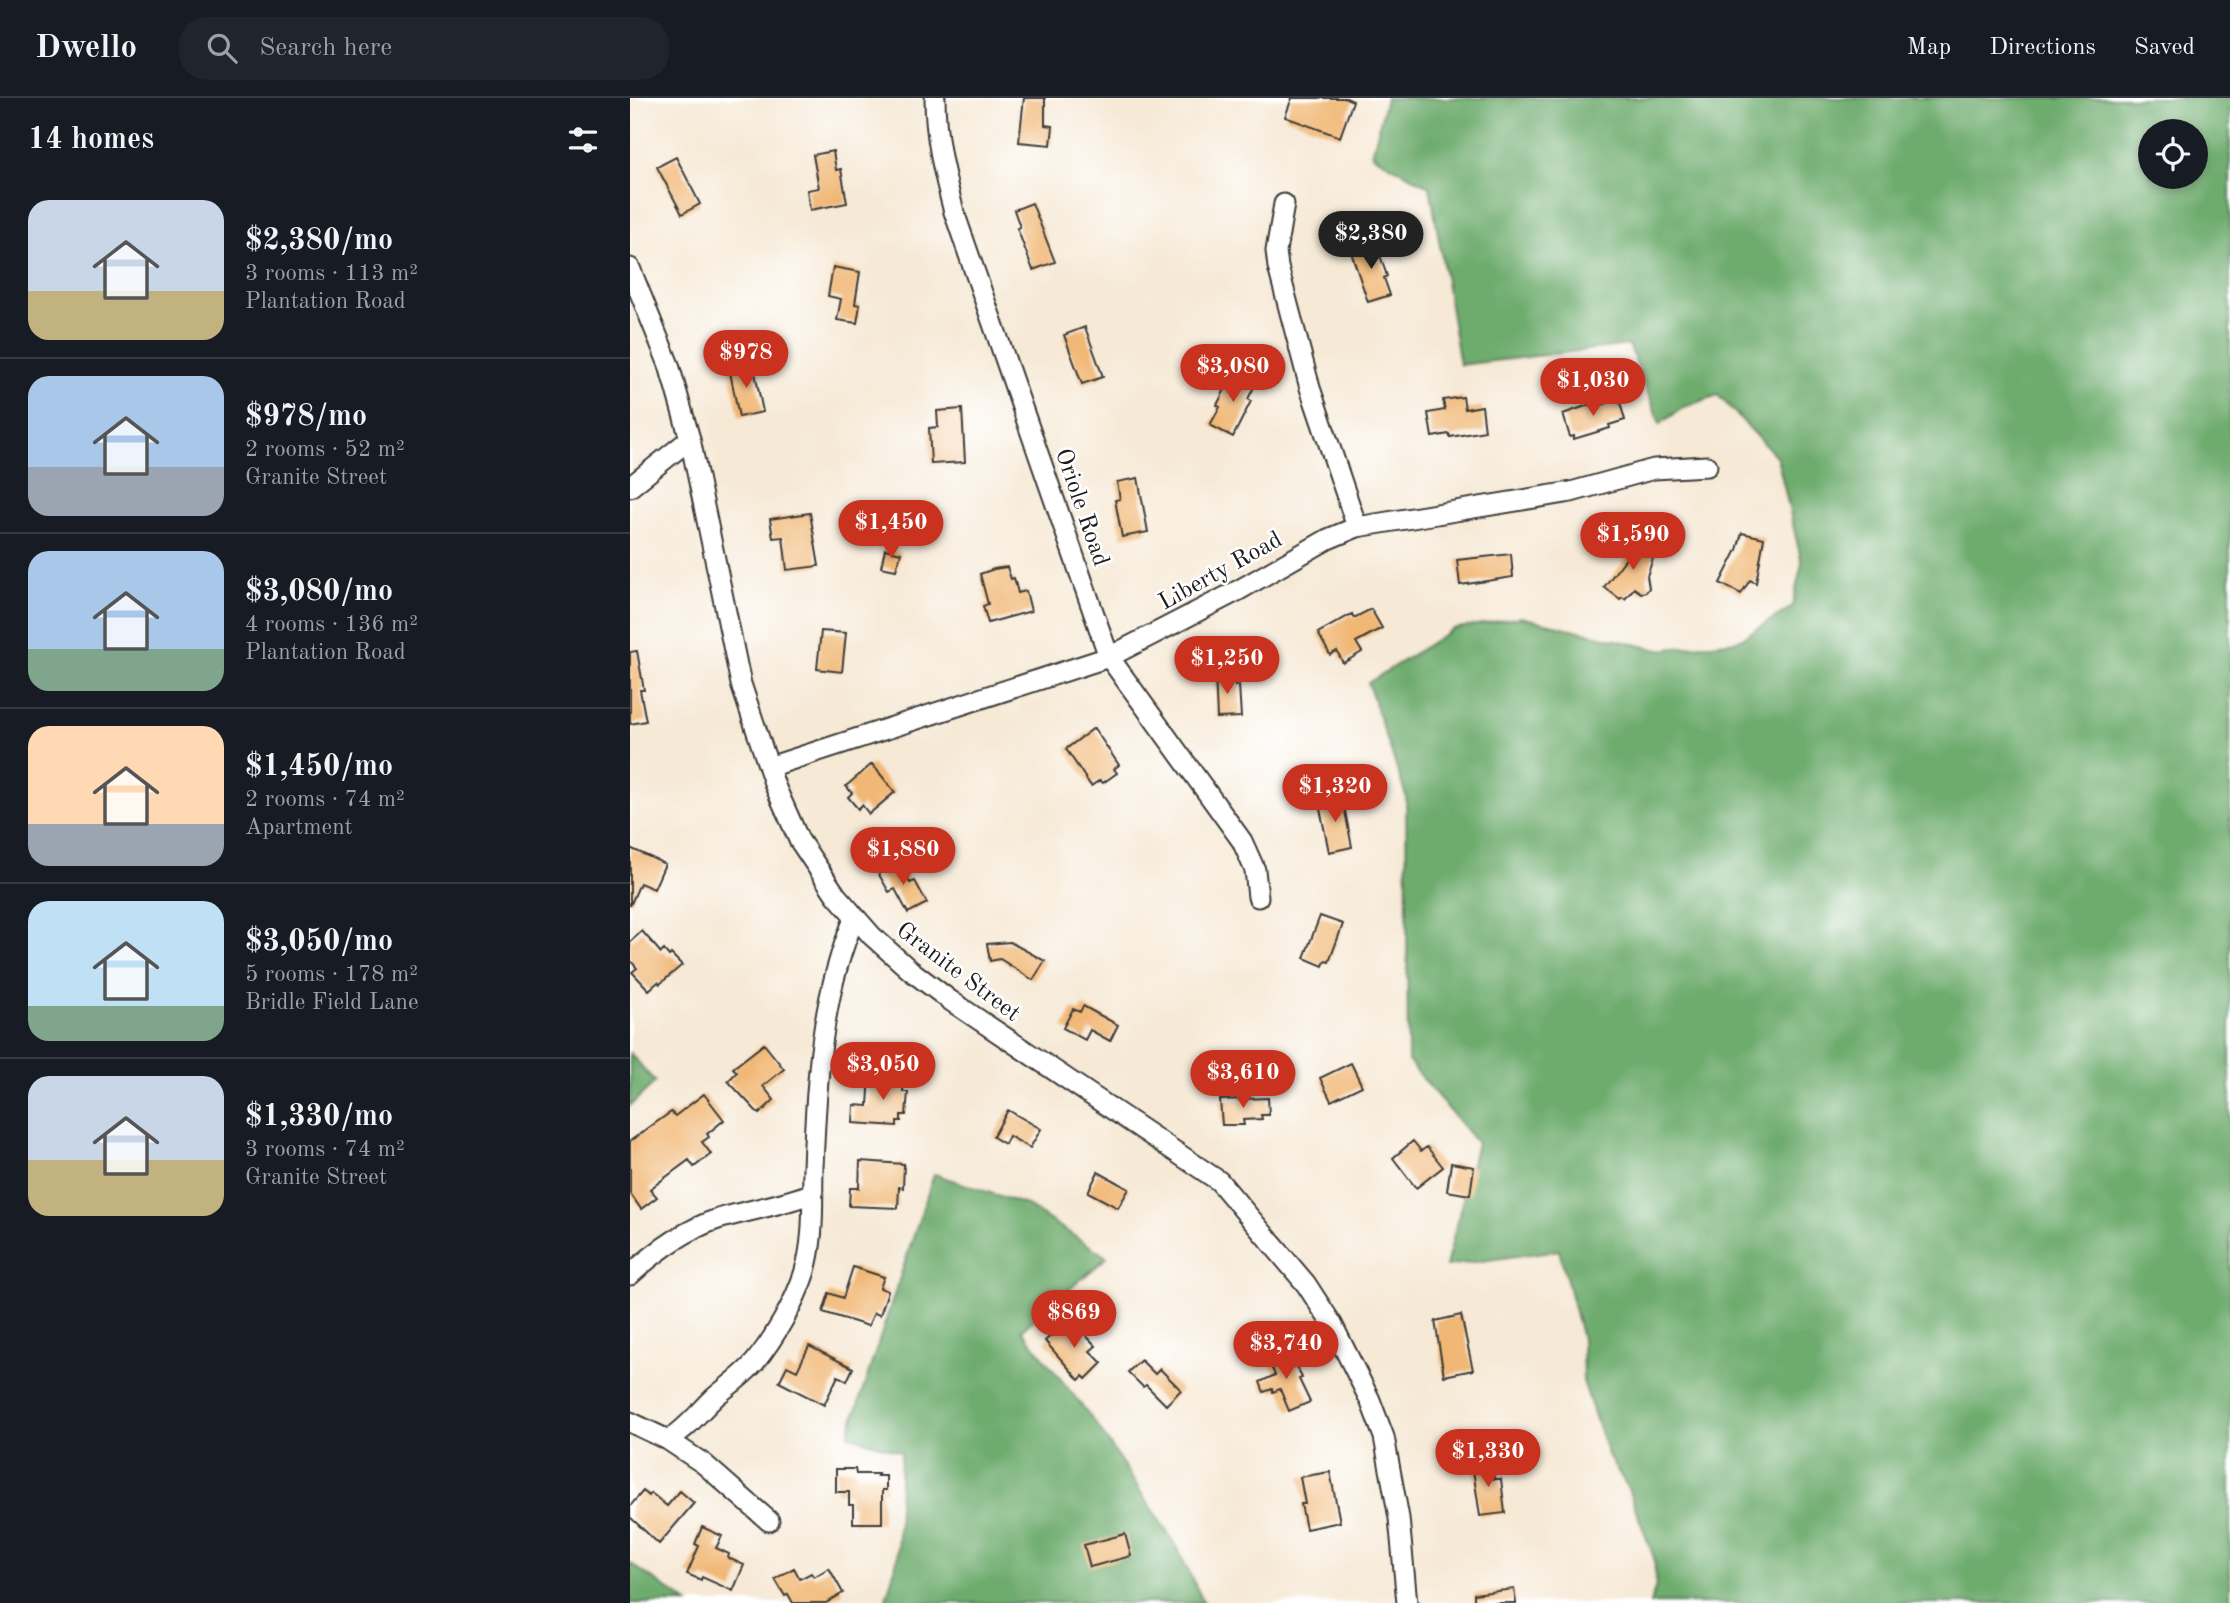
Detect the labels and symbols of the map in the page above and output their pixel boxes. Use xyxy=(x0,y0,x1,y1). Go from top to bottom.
pin: $2,380 xyxy=(1314,212,1428,271)
pin: $978 xyxy=(705,330,787,390)
pin: $3,080 xyxy=(1176,344,1290,404)
pin: $1,030 xyxy=(1536,358,1650,418)
street label: Oriole Road xyxy=(1050,446,1112,570)
pin: $1,450 xyxy=(834,500,948,560)
pin: $1,590 xyxy=(1576,512,1690,572)
street label: Liberty Road xyxy=(1155,528,1287,615)
pin: $1,250 xyxy=(1170,636,1284,696)
pin: $1,320 xyxy=(1278,764,1392,824)
pin: $1,880 xyxy=(846,828,960,887)
street label: Granite Street xyxy=(891,918,1024,1027)
pin: $3,050 xyxy=(826,1042,940,1102)
pin: $3,610 xyxy=(1186,1051,1300,1110)
pin: $869 xyxy=(1033,1290,1115,1350)
pin: $3,740 xyxy=(1229,1322,1343,1381)
pin: $1,330 xyxy=(1431,1430,1545,1489)

